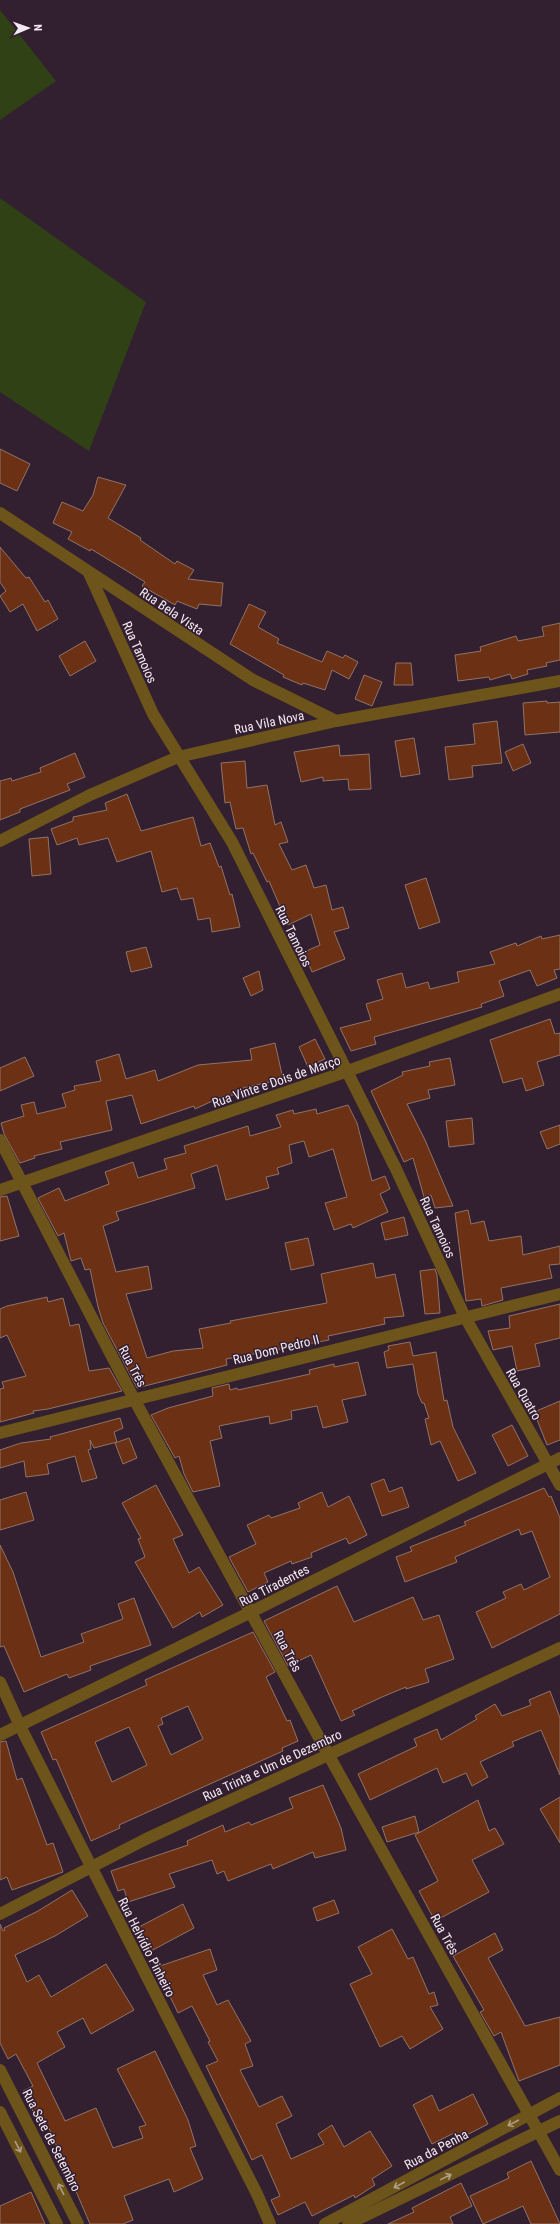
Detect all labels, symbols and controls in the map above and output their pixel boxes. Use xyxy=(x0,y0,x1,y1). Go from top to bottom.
north arrow xyxy=(8,8,48,48)
text: N xyxy=(31,24,44,32)
street label: Rua Bela Vista xyxy=(137,584,207,638)
street label: Rua Tamoios xyxy=(119,619,160,686)
street label: Rua Vila Nova xyxy=(233,708,305,737)
street label: Rua Tamoios xyxy=(272,903,315,969)
street label: Rua Vinte e Dois de Março xyxy=(210,1052,342,1110)
street label: Rua Tamoios xyxy=(417,1194,458,1260)
street label: Rua Dom Pedro II xyxy=(231,1331,321,1367)
street label: Rua Três xyxy=(116,1343,150,1389)
street label: Rua Quatro xyxy=(503,1366,544,1423)
street label: Rua Tiradentes xyxy=(237,1561,312,1610)
street label: Rua Três xyxy=(271,1628,305,1674)
street label: Rua Trinta e Um de Dezembro xyxy=(201,1727,344,1804)
street label: Rua Helvídio Pinheiro xyxy=(115,1895,178,1999)
street label: Rua Três xyxy=(427,1911,462,1957)
street label: Rua Sete de Setembro xyxy=(19,2086,84,2194)
one-way arrow xyxy=(508,2120,520,2128)
street label: Rua da Penha xyxy=(402,2126,471,2173)
one-way arrow xyxy=(15,2141,22,2153)
one-way arrow xyxy=(440,2173,452,2180)
one-way arrow xyxy=(393,2181,405,2189)
one-way arrow xyxy=(56,2183,64,2195)

